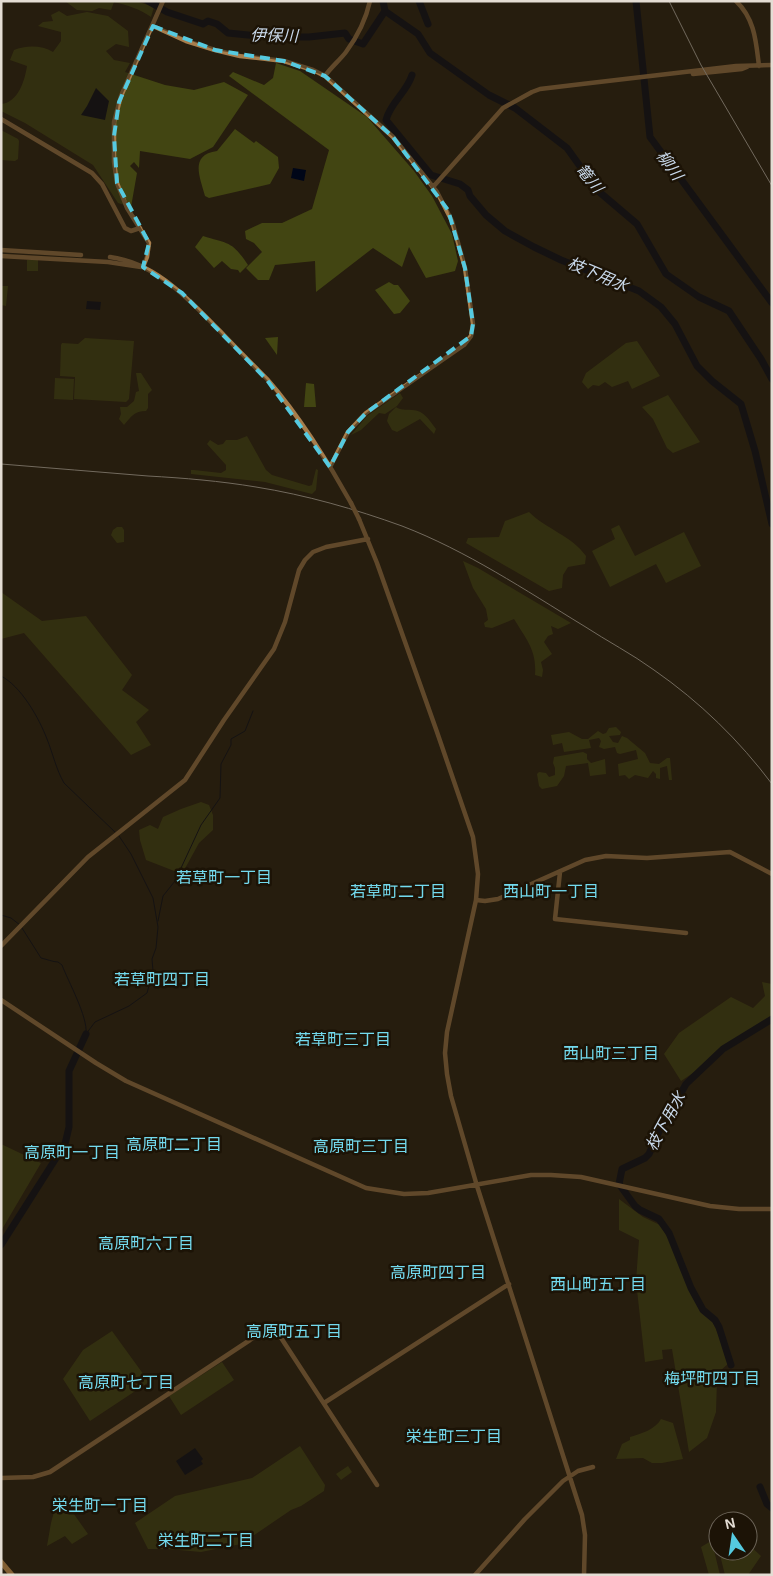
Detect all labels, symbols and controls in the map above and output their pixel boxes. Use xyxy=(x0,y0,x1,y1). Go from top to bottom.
water label: 伊保川 xyxy=(250,27,300,44)
water label: 柳川 xyxy=(653,147,687,185)
water label: 篭川 xyxy=(573,161,608,198)
water label: 枝下用水 xyxy=(565,254,632,296)
district label: 若草町一丁目 xyxy=(176,869,272,886)
district label: 若草町二丁目 xyxy=(350,883,446,900)
district label: 西山町一丁目 xyxy=(503,883,599,900)
district label: 若草町四丁目 xyxy=(114,971,210,988)
district label: 若草町三丁目 xyxy=(295,1031,391,1048)
district label: 西山町三丁目 xyxy=(563,1045,659,1062)
water label: 枝下用水 xyxy=(642,1087,689,1153)
district label: 高原町二丁目 xyxy=(126,1136,222,1153)
district label: 高原町三丁目 xyxy=(313,1138,409,1155)
district label: 高原町一丁目 xyxy=(24,1144,120,1161)
district label: 高原町六丁目 xyxy=(98,1235,194,1252)
district label: 高原町四丁目 xyxy=(390,1264,486,1281)
district label: 西山町五丁目 xyxy=(550,1276,646,1293)
district label: 高原町五丁目 xyxy=(246,1323,342,1340)
district label: 梅坪町四丁目 xyxy=(664,1370,760,1387)
district label: 高原町七丁目 xyxy=(78,1374,174,1391)
district label: 栄生町三丁目 xyxy=(406,1428,502,1445)
district label: 栄生町一丁目 xyxy=(52,1497,148,1514)
north arrow xyxy=(708,1511,758,1561)
text: N xyxy=(723,1514,737,1532)
district label: 栄生町二丁目 xyxy=(158,1532,254,1549)

